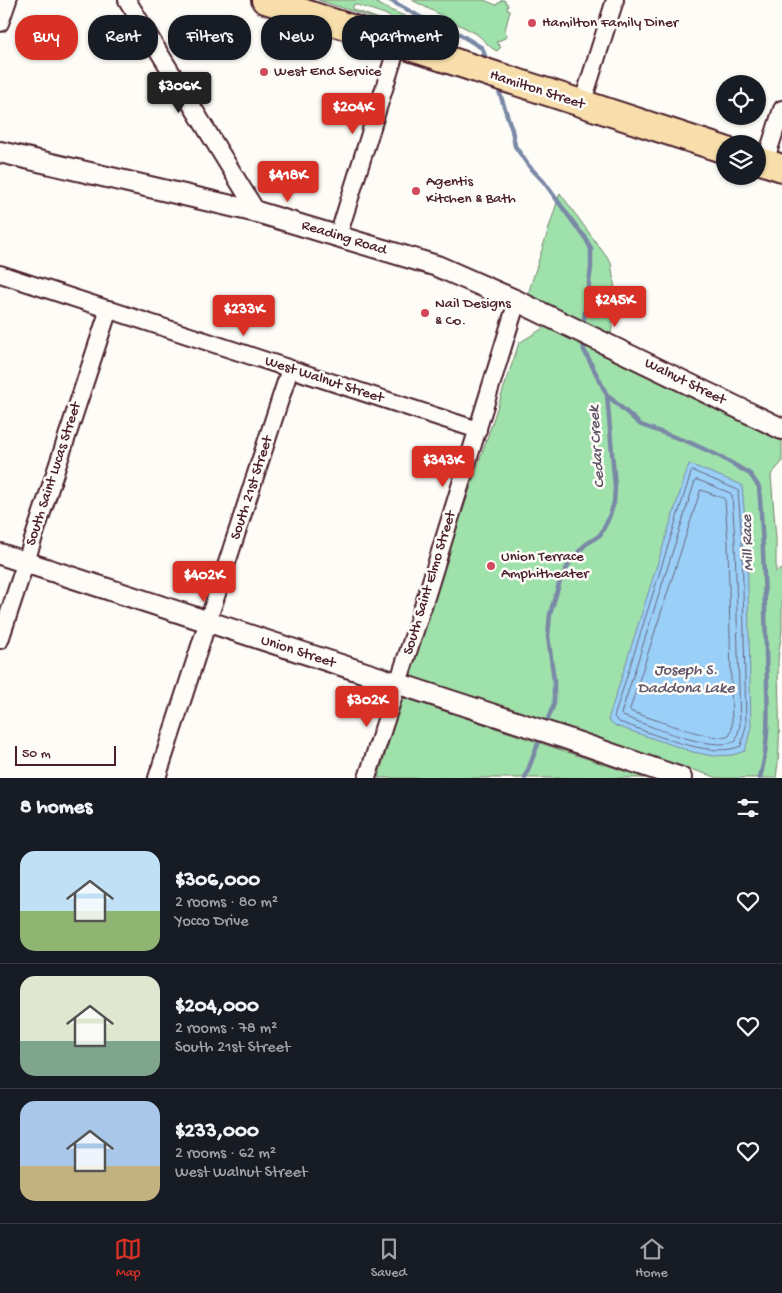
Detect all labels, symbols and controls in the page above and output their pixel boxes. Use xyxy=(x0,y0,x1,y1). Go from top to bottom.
place label: Hamilton Family Diner xyxy=(542,14,680,32)
chip: Buy xyxy=(15,15,78,60)
chip: Rent xyxy=(88,15,158,60)
chip: Filters xyxy=(168,15,251,60)
chip: New xyxy=(261,15,332,60)
chip: Apartment xyxy=(342,15,459,60)
marker: Hamilton Family Diner xyxy=(526,17,538,29)
place label: West End Service xyxy=(274,63,381,81)
marker: West End Service xyxy=(258,66,270,78)
street label: Hamilton Street xyxy=(487,66,588,114)
pin: $306K xyxy=(144,72,214,114)
map controls xyxy=(716,75,766,185)
button: locate xyxy=(716,75,766,125)
text: $306K xyxy=(158,78,200,97)
pin: $204K xyxy=(318,92,388,135)
text: $204K xyxy=(333,99,373,118)
button: layers xyxy=(716,135,766,185)
pin: $418K xyxy=(253,160,323,203)
text: $418K xyxy=(269,167,307,186)
place label: Agentis Kitchen & Bath xyxy=(426,173,516,208)
marker: Agentis Kitchen & Bath xyxy=(410,185,422,197)
street label: Reading Road xyxy=(299,217,390,260)
pin: $245K xyxy=(580,286,650,328)
text: $245K xyxy=(595,292,635,311)
pin: $233K xyxy=(209,294,279,337)
place label: Nail Designs & Co. xyxy=(435,295,511,330)
text: $233K xyxy=(224,301,264,320)
marker: Nail Designs & Co. xyxy=(419,307,431,319)
street label: West Walnut Street xyxy=(262,352,387,408)
street label: Walnut Street xyxy=(641,355,730,410)
street label: South Saint Lucas Street xyxy=(22,398,86,548)
water label: Cedar Creek xyxy=(586,403,610,489)
street label: South 21st Street xyxy=(227,432,278,542)
pin: $343K xyxy=(408,446,478,488)
text: $343K xyxy=(423,452,463,471)
street label: South Saint Elmo Street xyxy=(400,507,461,657)
water label: Mill Race xyxy=(738,514,759,572)
place label: Union Terrace Amphitheater xyxy=(501,548,590,583)
pin: $402K xyxy=(169,560,239,603)
marker: Union Terrace Amphitheater xyxy=(485,560,497,572)
text: $402K xyxy=(184,567,224,586)
street label: Union Street xyxy=(258,631,339,673)
water label: Joseph S. Daddona Lake xyxy=(638,662,735,699)
pin: $302K xyxy=(332,686,402,728)
text: $302K xyxy=(346,692,388,711)
scale bar xyxy=(15,743,116,766)
text: 50 m xyxy=(22,746,51,763)
icon: filters xyxy=(734,794,762,822)
text: 8 homes xyxy=(20,796,92,821)
text: $306,000 xyxy=(175,869,260,894)
icon: home xyxy=(60,871,120,931)
icon: heart xyxy=(734,887,762,915)
text: 2 rooms · 80 m² xyxy=(175,894,278,913)
text: Yocco Drive xyxy=(175,913,249,932)
text: $204,000 xyxy=(175,995,259,1020)
icon: home xyxy=(60,996,120,1056)
icon: heart xyxy=(734,1012,762,1040)
text: 2 rooms · 78 m² xyxy=(175,1020,277,1039)
text: South 21st Street xyxy=(175,1039,290,1058)
text: $233,000 xyxy=(175,1120,259,1145)
icon: home xyxy=(60,1121,120,1181)
icon: heart xyxy=(734,1137,762,1165)
text: 2 rooms · 62 m² xyxy=(175,1145,276,1164)
text: West Walnut Street xyxy=(175,1164,307,1183)
tab: Map xyxy=(114,1235,142,1282)
tab: Saved xyxy=(371,1235,407,1282)
tab: Home xyxy=(635,1235,668,1282)

